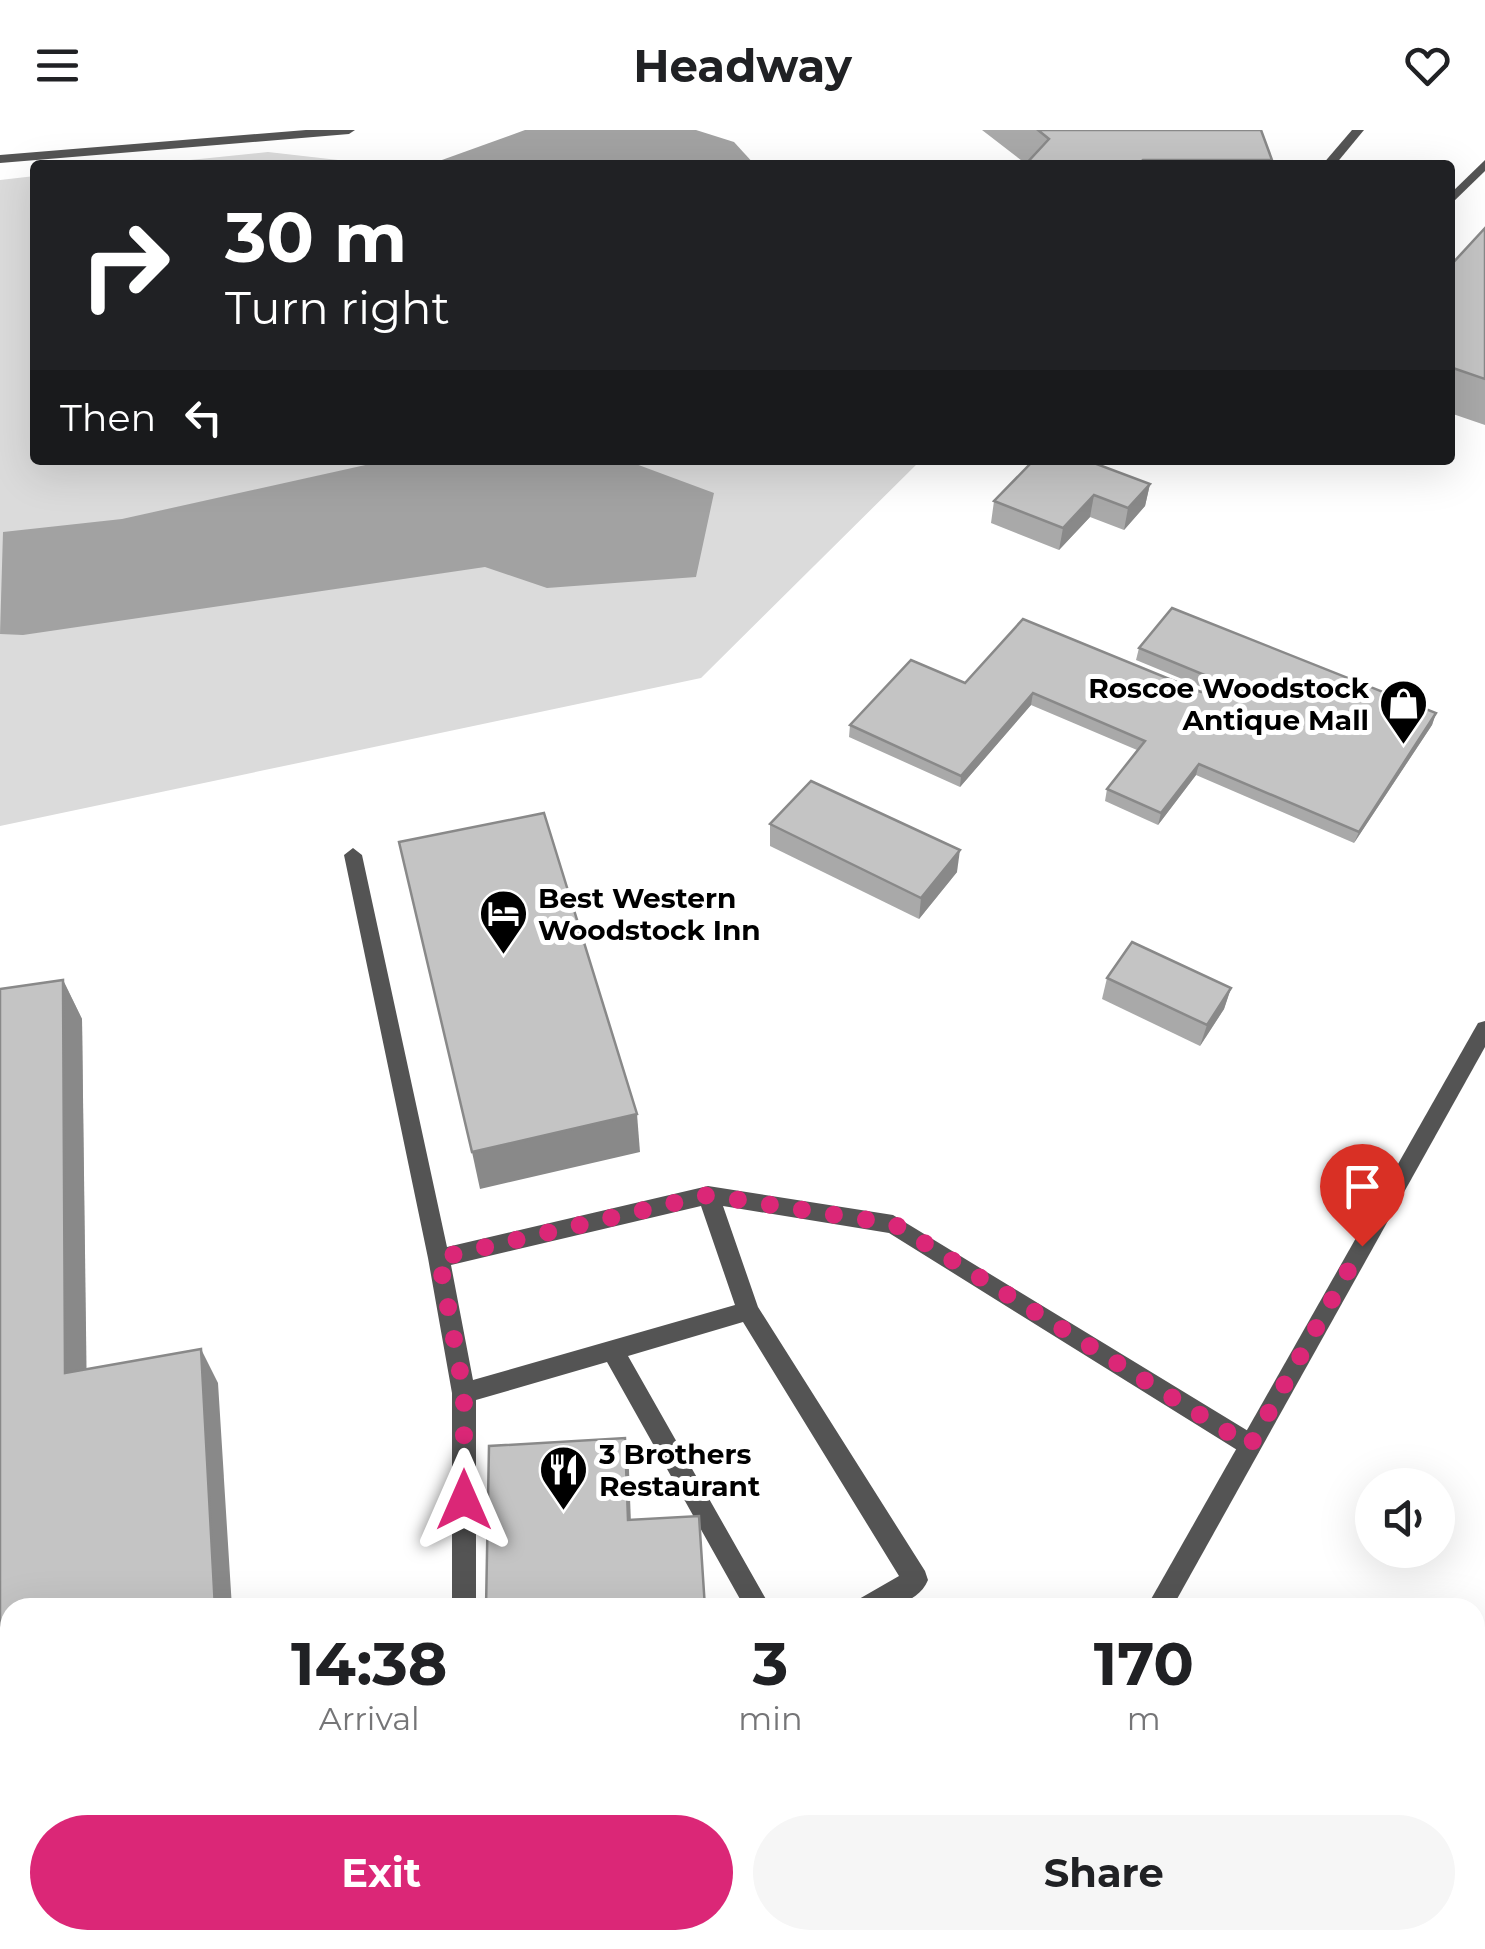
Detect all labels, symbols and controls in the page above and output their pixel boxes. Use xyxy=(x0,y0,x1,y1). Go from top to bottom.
icon: menu xyxy=(30,38,85,93)
text: Headway xyxy=(633,38,852,93)
icon: heart xyxy=(1400,38,1455,93)
text: 30 m xyxy=(225,194,407,280)
icon: right xyxy=(60,200,190,330)
text: Turn right xyxy=(225,280,450,335)
icon: left xyxy=(176,390,231,445)
text: Then xyxy=(60,394,156,441)
place label: Roscoe Woodstock Antique Mall xyxy=(1088,671,1370,737)
shop icon: Roscoe Woodstock Antique Mall xyxy=(1378,678,1430,746)
place label: Best Western Woodstock Inn xyxy=(538,881,761,947)
hotel icon: Best Western Woodstock Inn xyxy=(477,888,529,956)
pin xyxy=(1320,1144,1405,1247)
icon: arrive xyxy=(1335,1159,1390,1214)
place label: 3 Brothers Restaurant xyxy=(598,1437,760,1503)
restaurant icon: 3 Brothers Restaurant xyxy=(538,1444,590,1512)
position arrow xyxy=(412,1448,516,1552)
map controls xyxy=(1355,1468,1455,1568)
button: sound xyxy=(1355,1468,1455,1568)
text: 14:38 xyxy=(291,1627,447,1700)
text: 3 xyxy=(753,1627,788,1700)
text: 170 xyxy=(1094,1627,1194,1700)
text: Arrival xyxy=(319,1699,420,1738)
text: min xyxy=(738,1699,803,1738)
text: m xyxy=(1127,1699,1161,1738)
button: Exit xyxy=(30,1815,733,1930)
button: Share xyxy=(753,1815,1455,1930)

